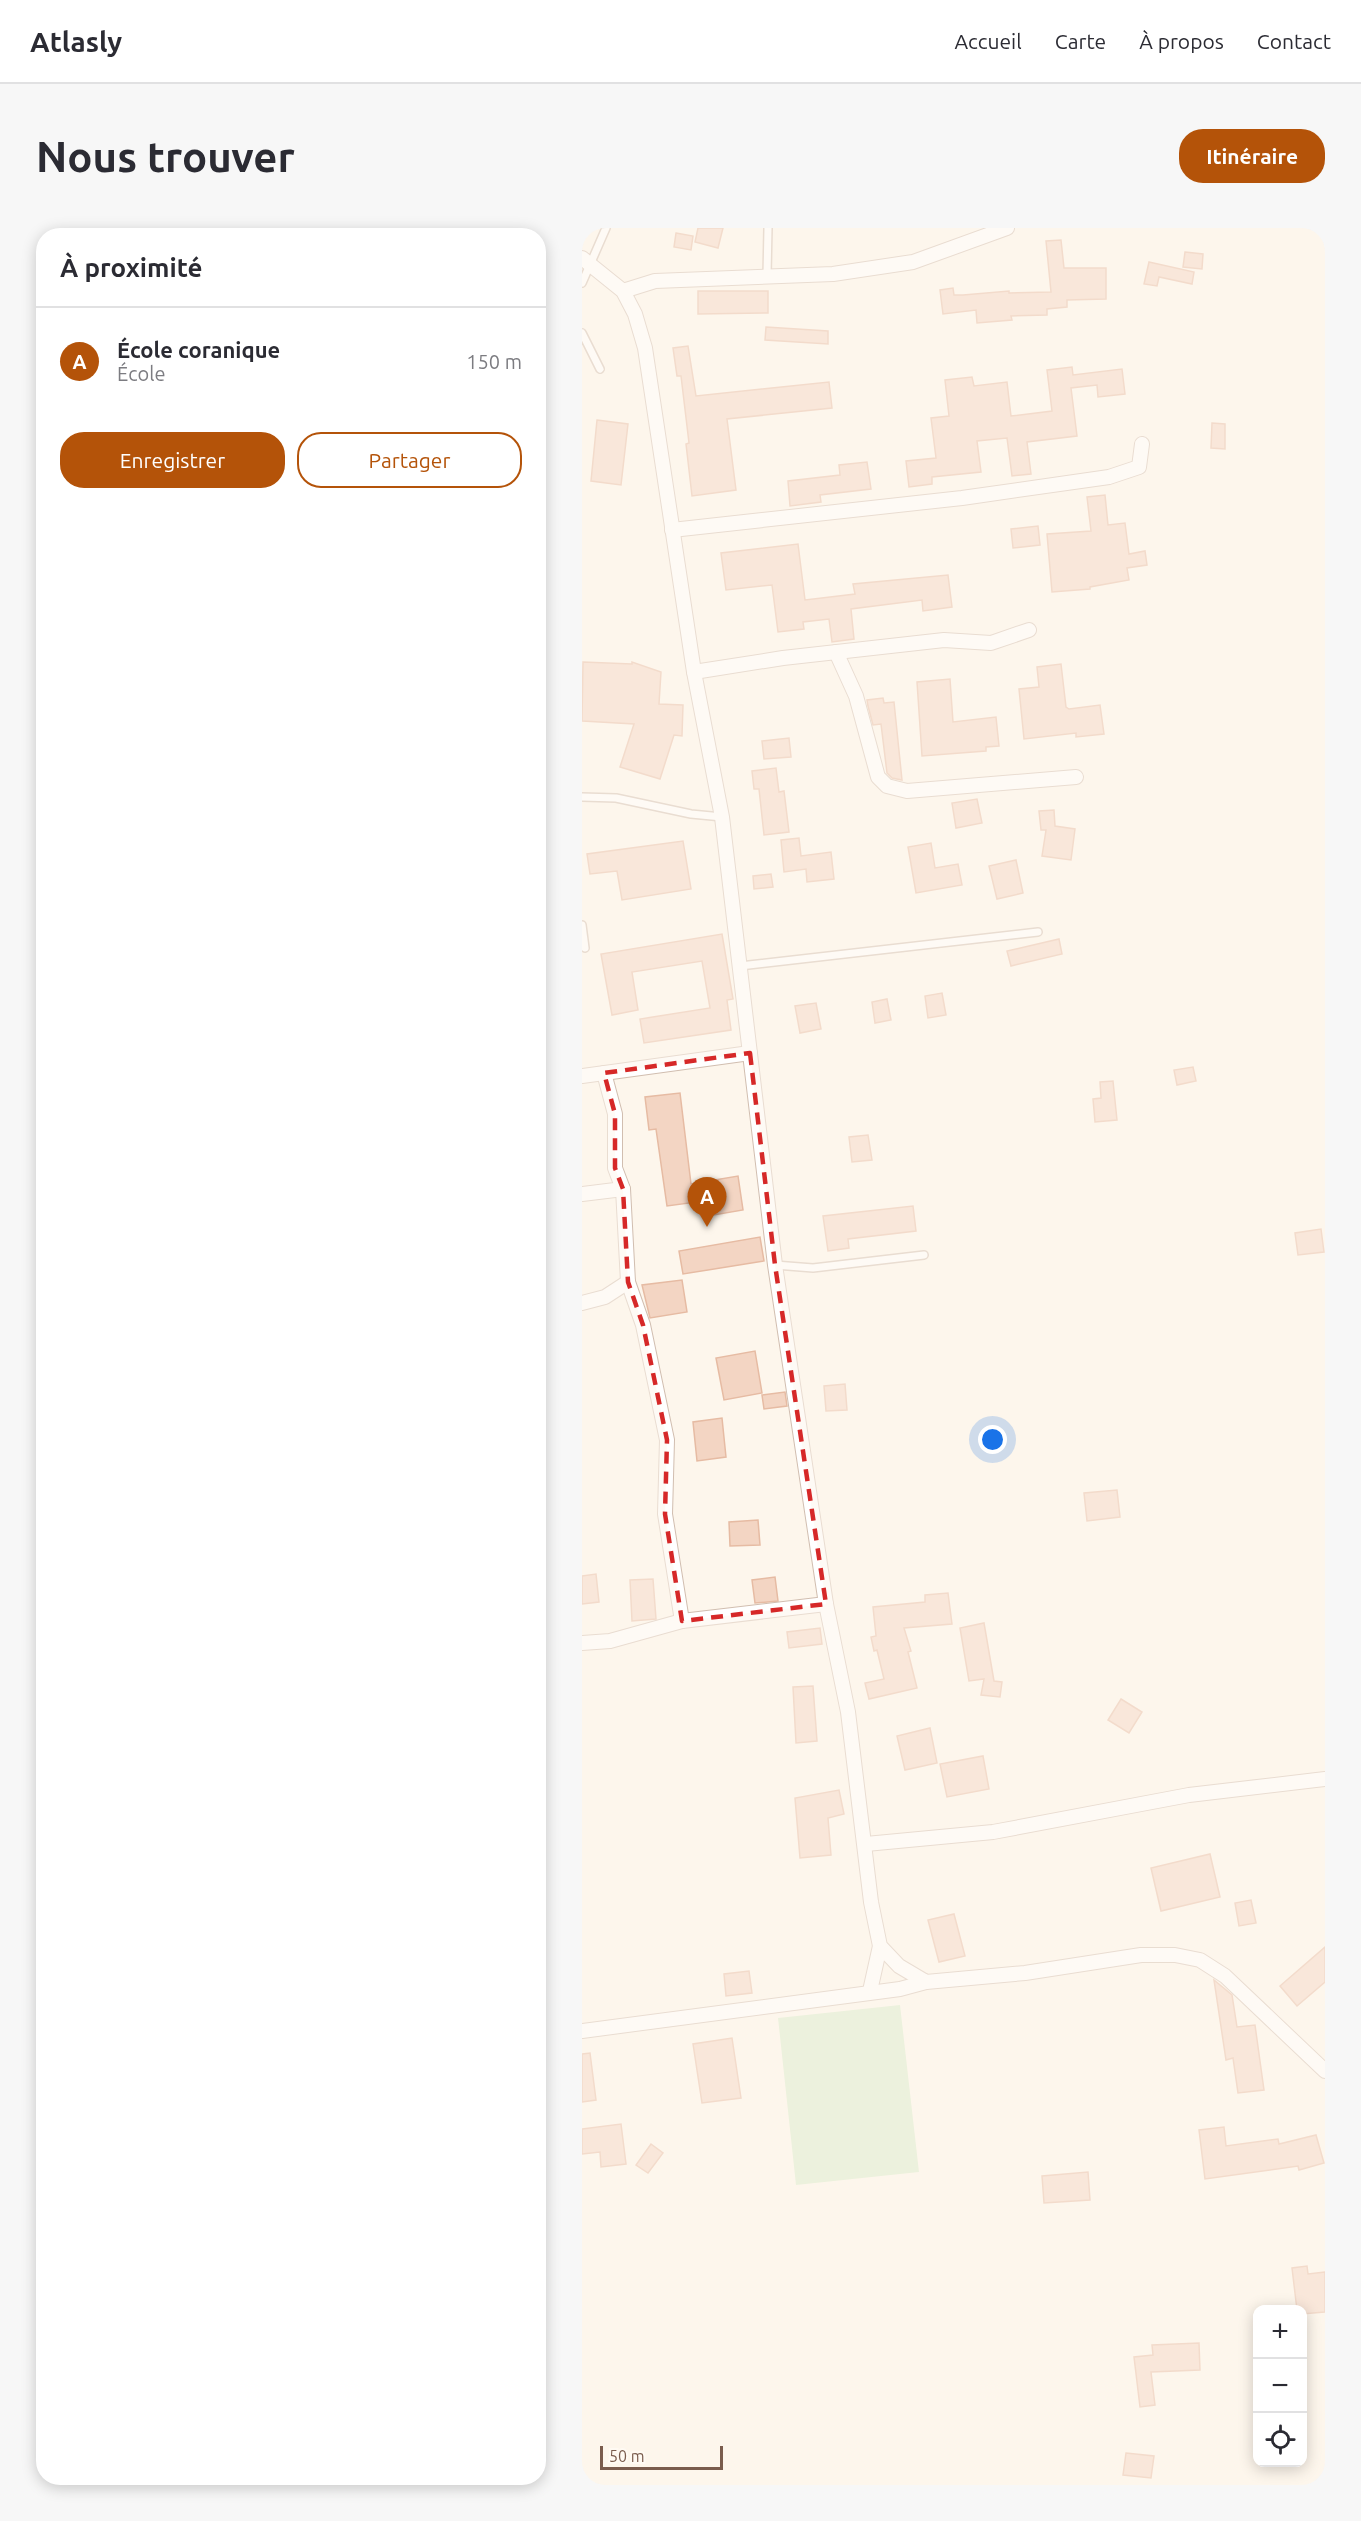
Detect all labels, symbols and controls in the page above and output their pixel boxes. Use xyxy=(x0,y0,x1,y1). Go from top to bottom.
text: Atlasly xyxy=(30,26,122,57)
text: Accueil xyxy=(954,29,1022,53)
text: Carte xyxy=(1055,29,1106,53)
text: À propos xyxy=(1139,29,1224,53)
text: Contact xyxy=(1257,29,1331,53)
button: Itinéraire xyxy=(1179,129,1325,183)
text: Nous trouver xyxy=(36,133,295,180)
text: À proximité xyxy=(60,253,202,282)
text: École coranique xyxy=(117,337,280,362)
text: A xyxy=(72,350,87,373)
text: 150 m xyxy=(466,350,522,373)
text: École xyxy=(117,362,165,385)
button: Enregistrer xyxy=(60,432,285,488)
button: Partager xyxy=(297,432,522,488)
pin: A xyxy=(688,1178,726,1227)
your location xyxy=(978,1425,1007,1454)
map controls xyxy=(1253,2305,1307,2467)
button: + xyxy=(1253,2305,1307,2359)
button: − xyxy=(1253,2359,1307,2413)
button: locate xyxy=(1253,2413,1307,2467)
scale bar xyxy=(600,2443,723,2470)
text: 50 m xyxy=(609,2447,645,2465)

